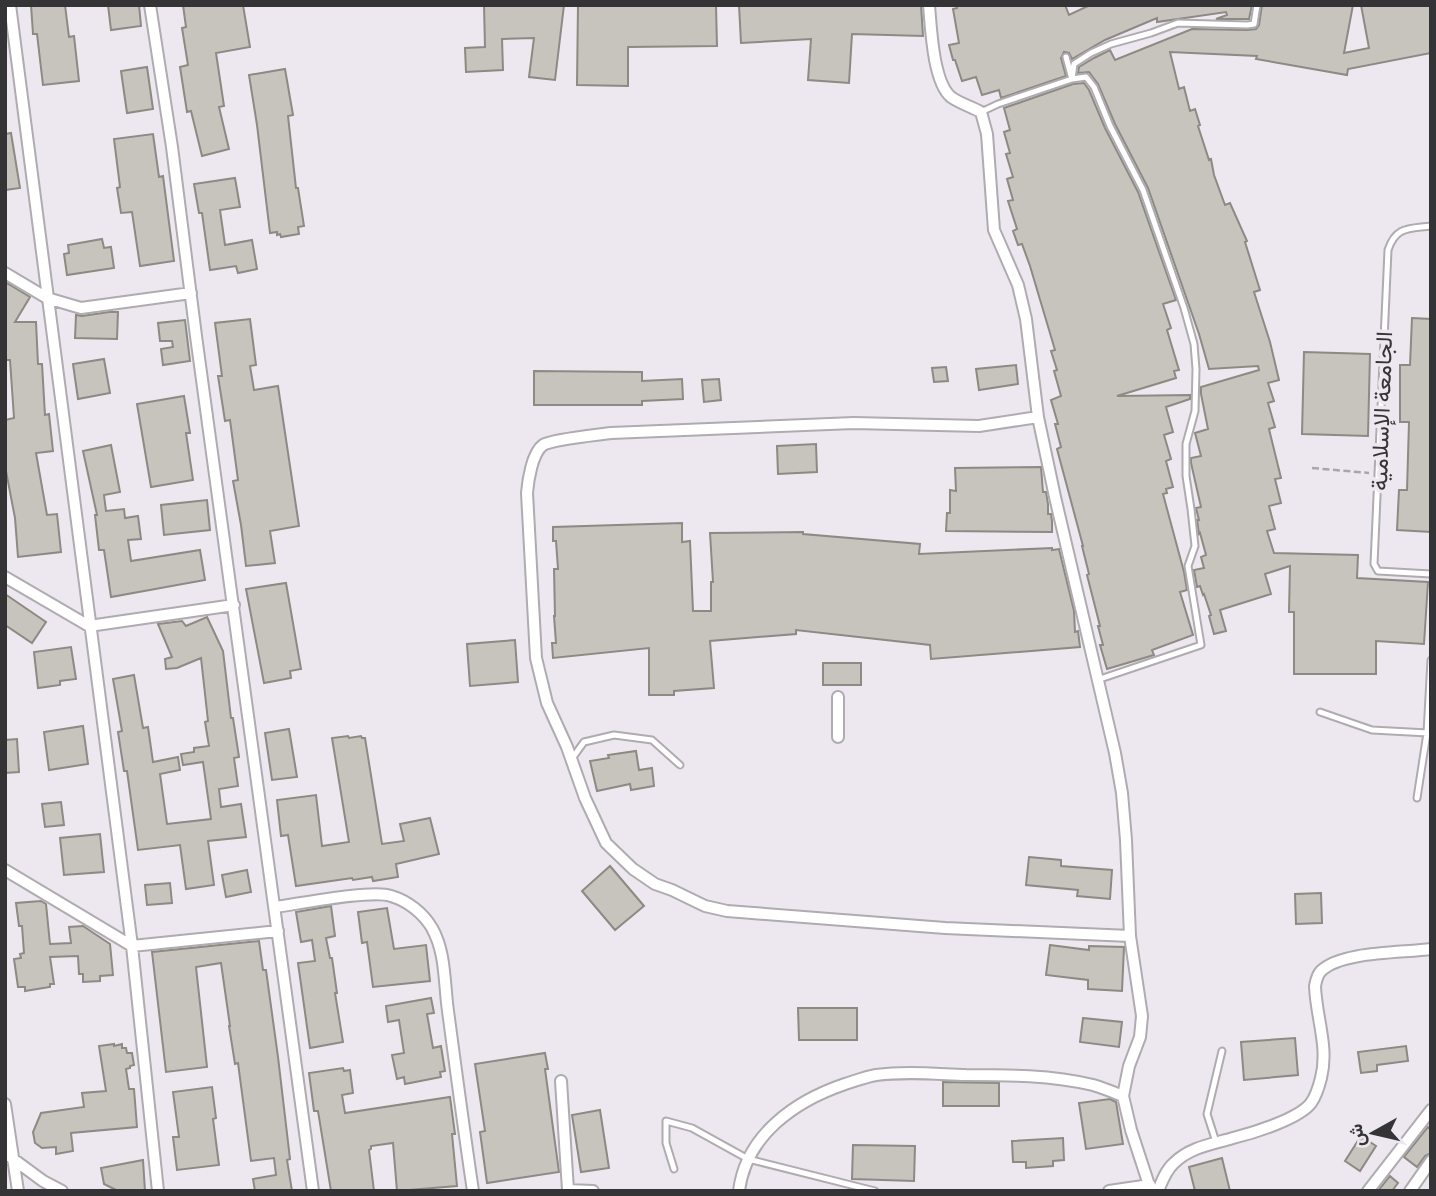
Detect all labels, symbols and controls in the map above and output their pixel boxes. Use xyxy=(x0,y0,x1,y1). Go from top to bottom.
street label: الجامعة الإسلامية xyxy=(1366,331,1399,491)
north arrow xyxy=(1338,1098,1408,1168)
text: ش xyxy=(1345,1122,1370,1148)

